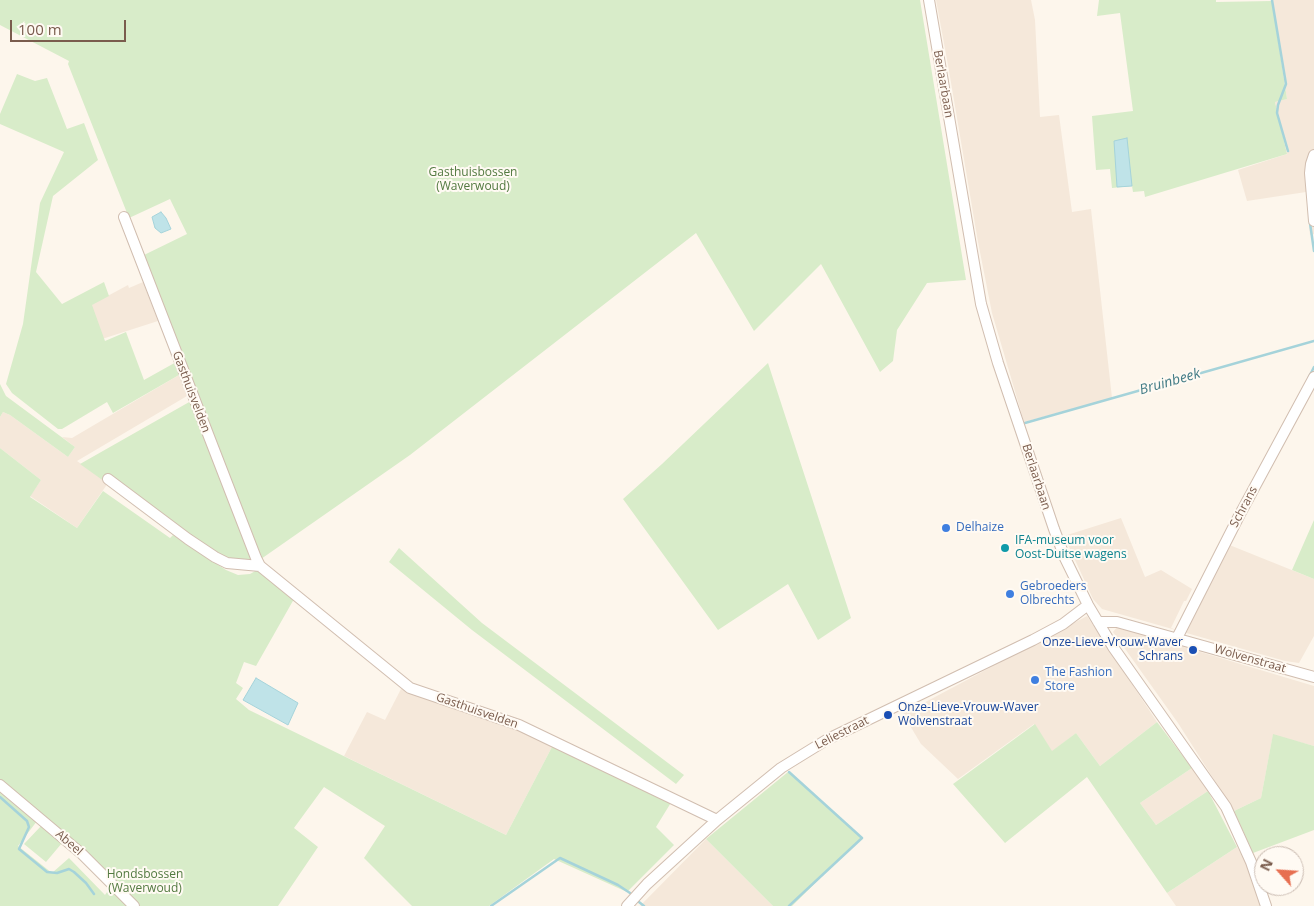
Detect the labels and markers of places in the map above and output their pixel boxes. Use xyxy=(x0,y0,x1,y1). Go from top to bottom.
place label: Delhaize xyxy=(956,521,1004,535)
marker: Delhaize xyxy=(940,522,952,534)
place label: IFA-museum voor Oost-Duitse wagens xyxy=(1015,534,1127,562)
marker: IFA-museum voor Oost-Duitse wagens xyxy=(999,542,1011,554)
place label: Gebroeders Olbrechts xyxy=(1020,580,1086,608)
marker: Gebroeders Olbrechts xyxy=(1004,588,1016,600)
place label: Onze-Lieve-Vrouw-Waver Schrans xyxy=(1042,636,1183,664)
marker: Onze-Lieve-Vrouw-Waver Schrans xyxy=(1187,644,1199,656)
place label: The Fashion Store xyxy=(1045,666,1112,694)
marker: The Fashion Store xyxy=(1029,674,1041,686)
place label: Onze-Lieve-Vrouw-Waver Wolvenstraat xyxy=(898,701,1039,729)
marker: Onze-Lieve-Vrouw-Waver Wolvenstraat xyxy=(882,709,894,721)

